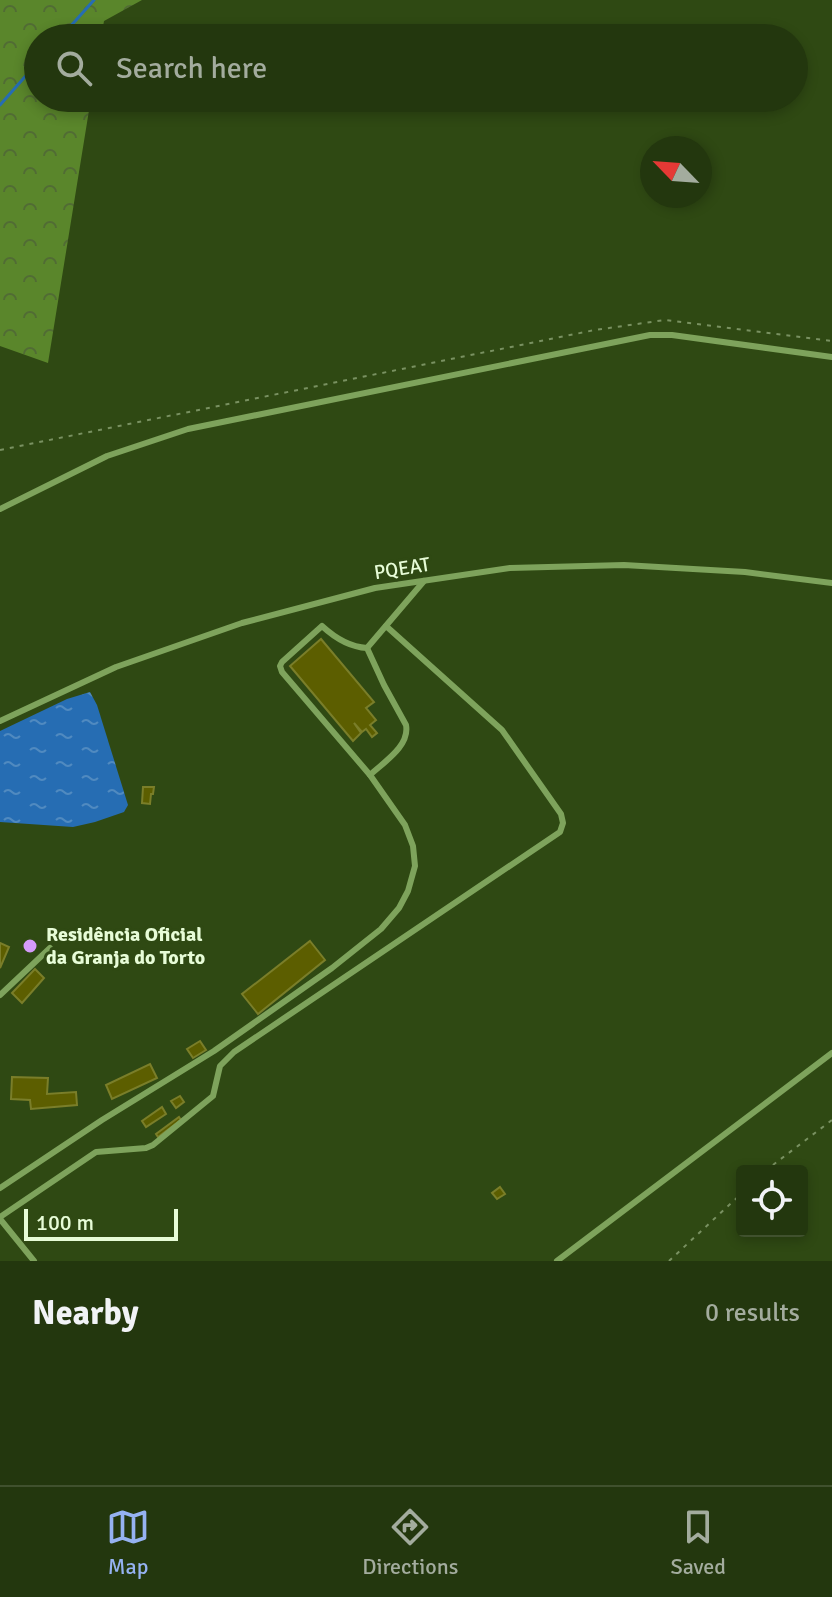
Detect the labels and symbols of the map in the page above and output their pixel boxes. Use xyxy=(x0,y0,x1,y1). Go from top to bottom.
north arrow xyxy=(640,136,712,208)
street label: PQEAT xyxy=(372,552,432,585)
place label: Residência Oficial da Granja do Torto xyxy=(46,922,205,970)
marker: Residência Oficial da Granja do Torto xyxy=(21,937,39,955)
scale bar xyxy=(24,1205,178,1241)

